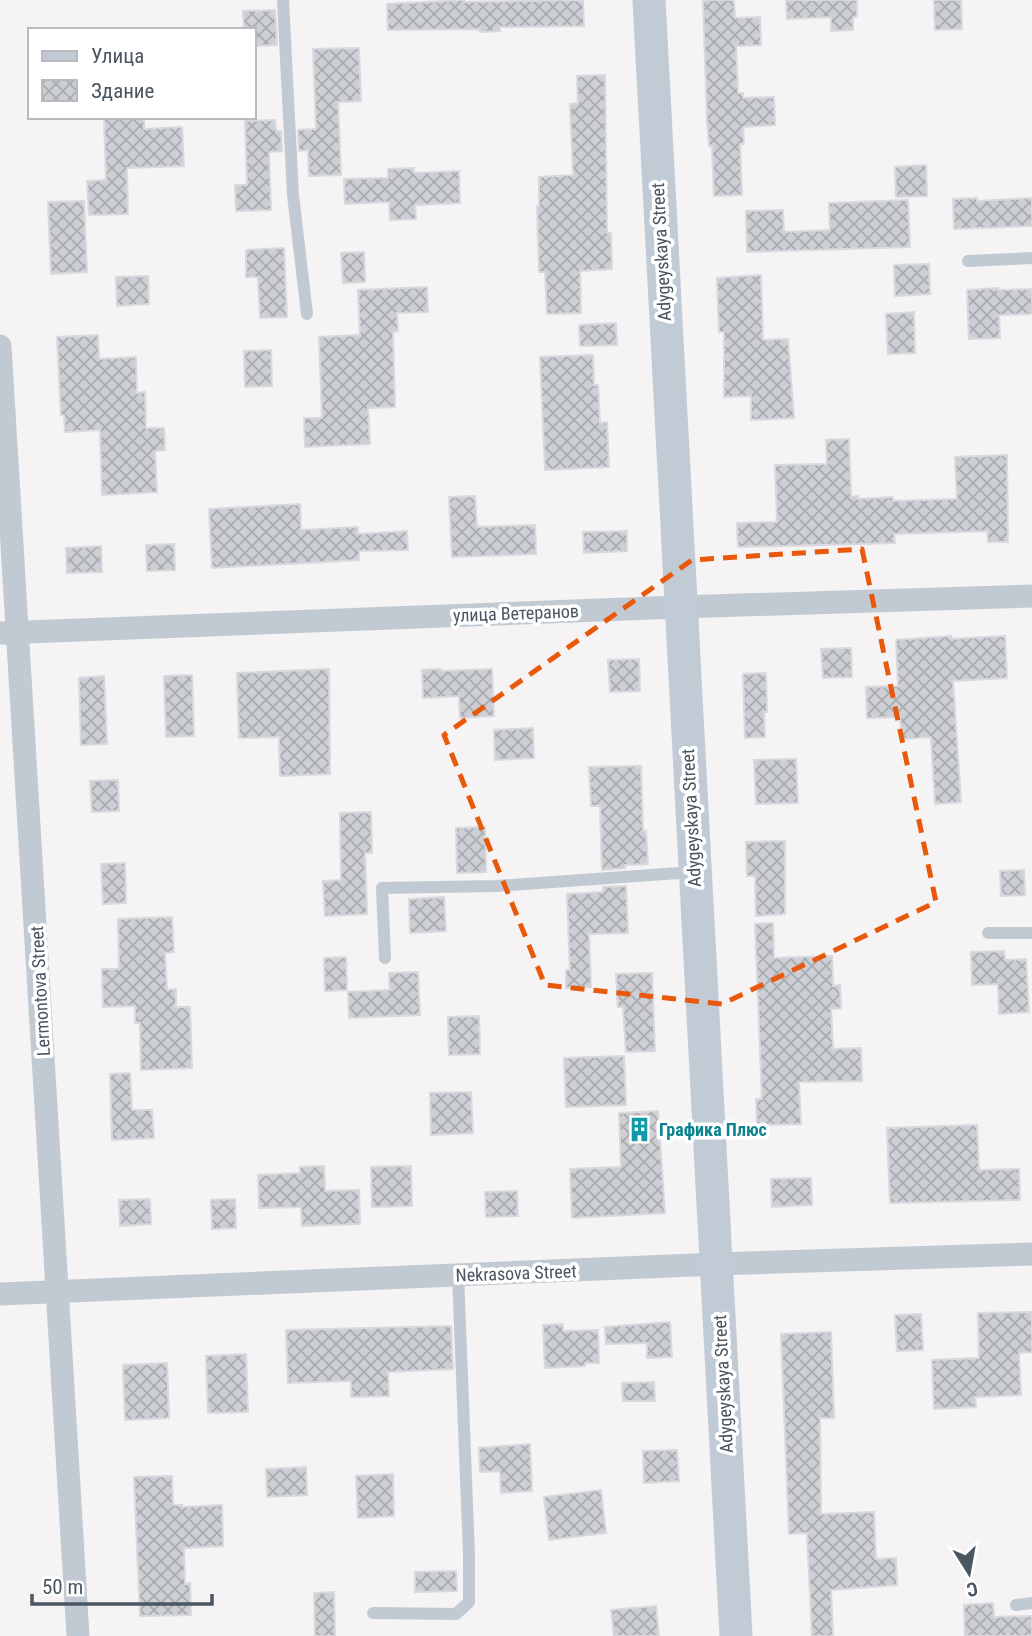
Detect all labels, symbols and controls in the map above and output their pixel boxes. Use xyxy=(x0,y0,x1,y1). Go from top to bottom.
legend xyxy=(28,28,256,119)
text: Улица xyxy=(91,44,144,68)
text: Здание xyxy=(91,79,155,103)
street label: Adygeyskaya Street xyxy=(647,182,675,322)
street label: улица Ветеранов xyxy=(453,600,579,626)
street label: Adygeyskaya Street xyxy=(677,748,705,888)
street label: Lermontova Street xyxy=(26,925,54,1057)
building icon: Графика Плюс xyxy=(625,1115,653,1143)
place label: Графика Плюс xyxy=(659,1119,767,1140)
street label: Nekrasova Street xyxy=(455,1260,577,1286)
street label: Adygeyskaya Street xyxy=(709,1314,737,1454)
north arrow xyxy=(934,1538,1004,1608)
scale bar xyxy=(32,1562,212,1606)
text: 50 m xyxy=(42,1575,83,1599)
text: С xyxy=(964,1577,980,1602)

